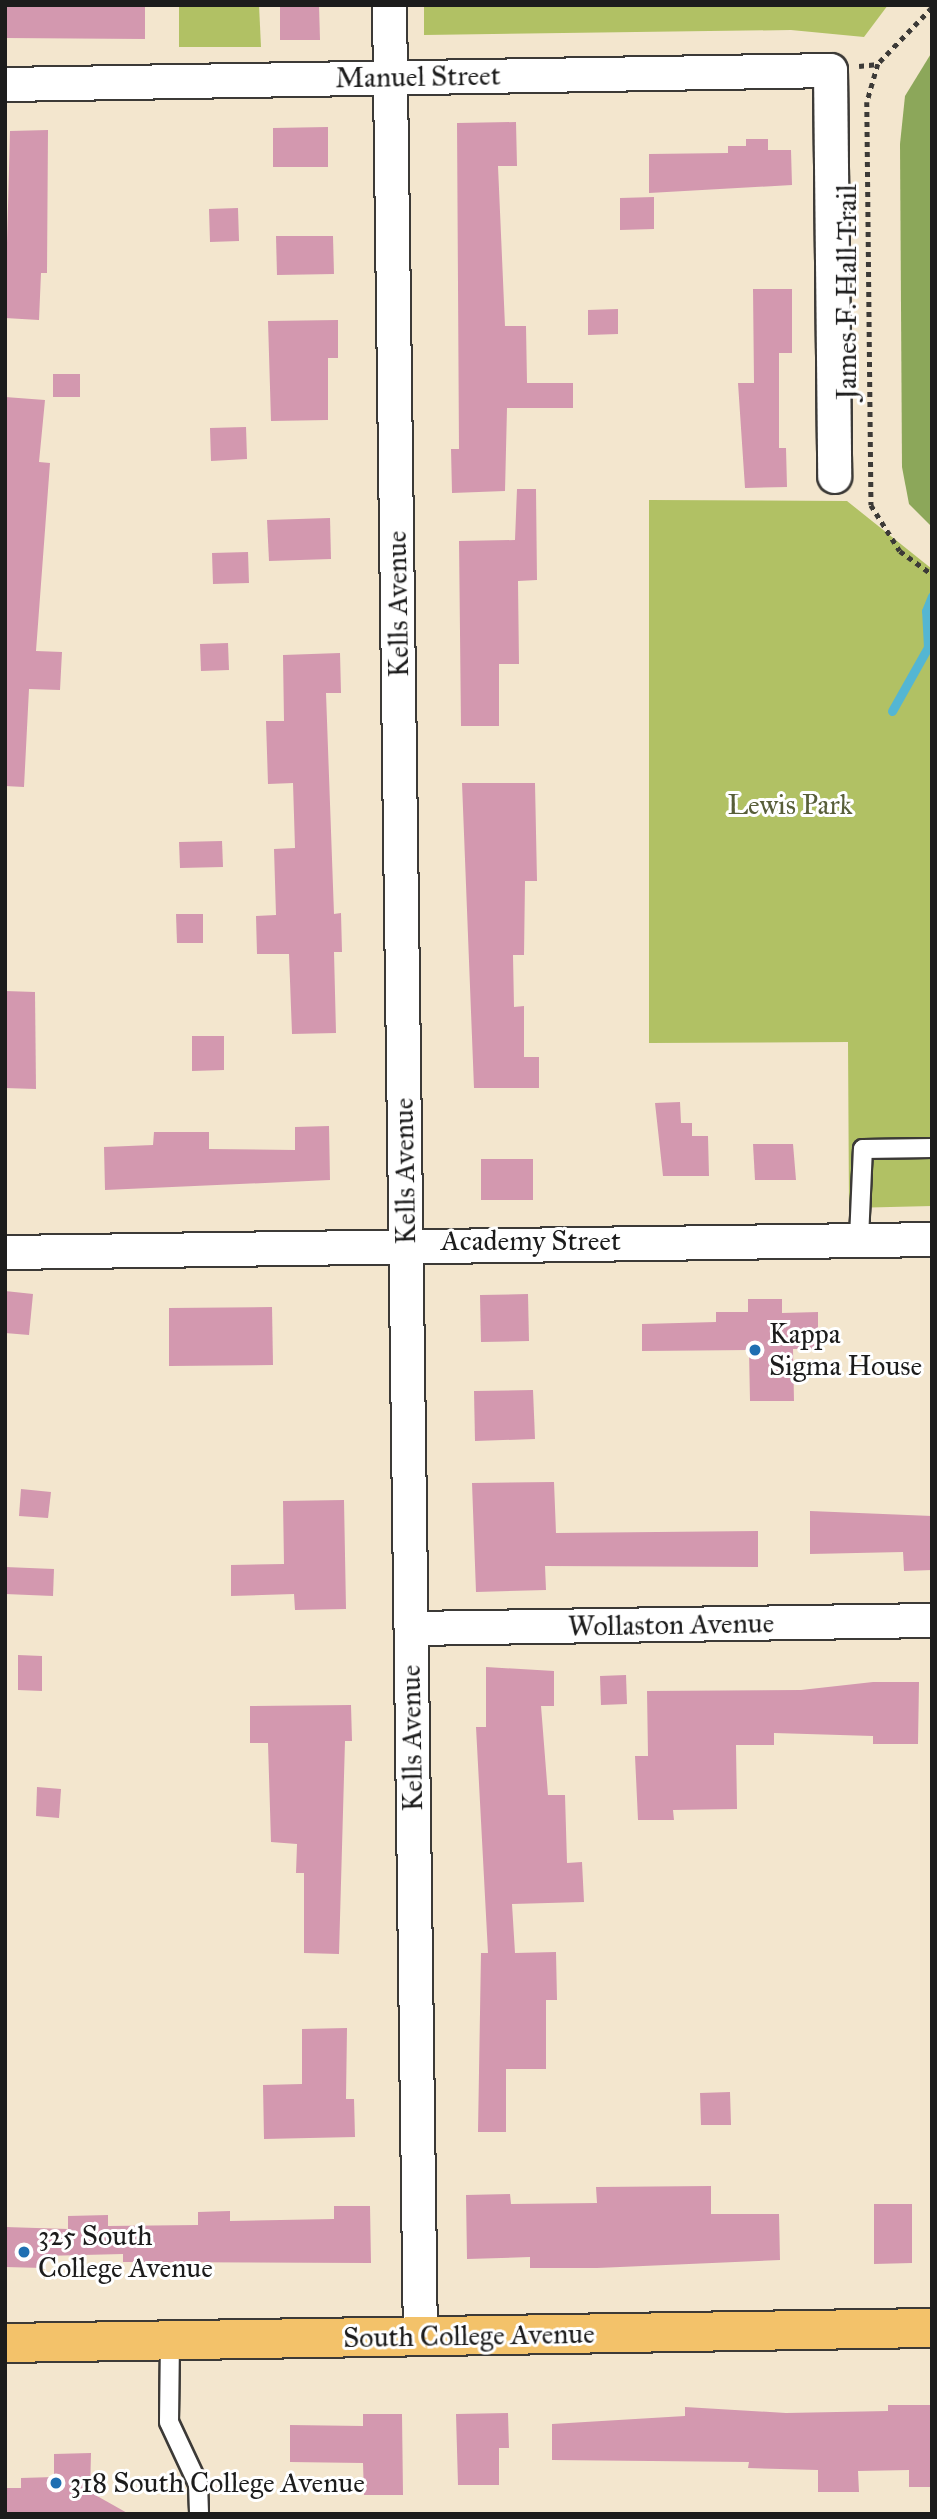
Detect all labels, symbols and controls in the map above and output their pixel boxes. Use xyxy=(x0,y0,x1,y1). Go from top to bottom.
street label: Manuel Street xyxy=(335,59,501,95)
street label: James F. Hall Trail xyxy=(830,184,864,400)
street label: Kells Avenue xyxy=(380,530,416,678)
park label: Lewis Park xyxy=(727,788,853,822)
street label: Kells Avenue xyxy=(387,1097,423,1245)
street label: Academy Street xyxy=(441,1224,621,1258)
place label: Kappa Sigma House xyxy=(769,1317,922,1383)
marker: Kappa Sigma House xyxy=(747,1342,763,1358)
street label: Wollaston Avenue xyxy=(568,1606,774,1644)
street label: Kells Avenue xyxy=(394,1664,430,1812)
place label: 325 South College Avenue xyxy=(38,2219,213,2285)
marker: 325 South College Avenue xyxy=(16,2244,32,2260)
street label: South College Avenue xyxy=(343,2317,595,2355)
place label: 318 South College Avenue xyxy=(70,2466,365,2500)
marker: 318 South College Avenue xyxy=(48,2475,64,2491)

